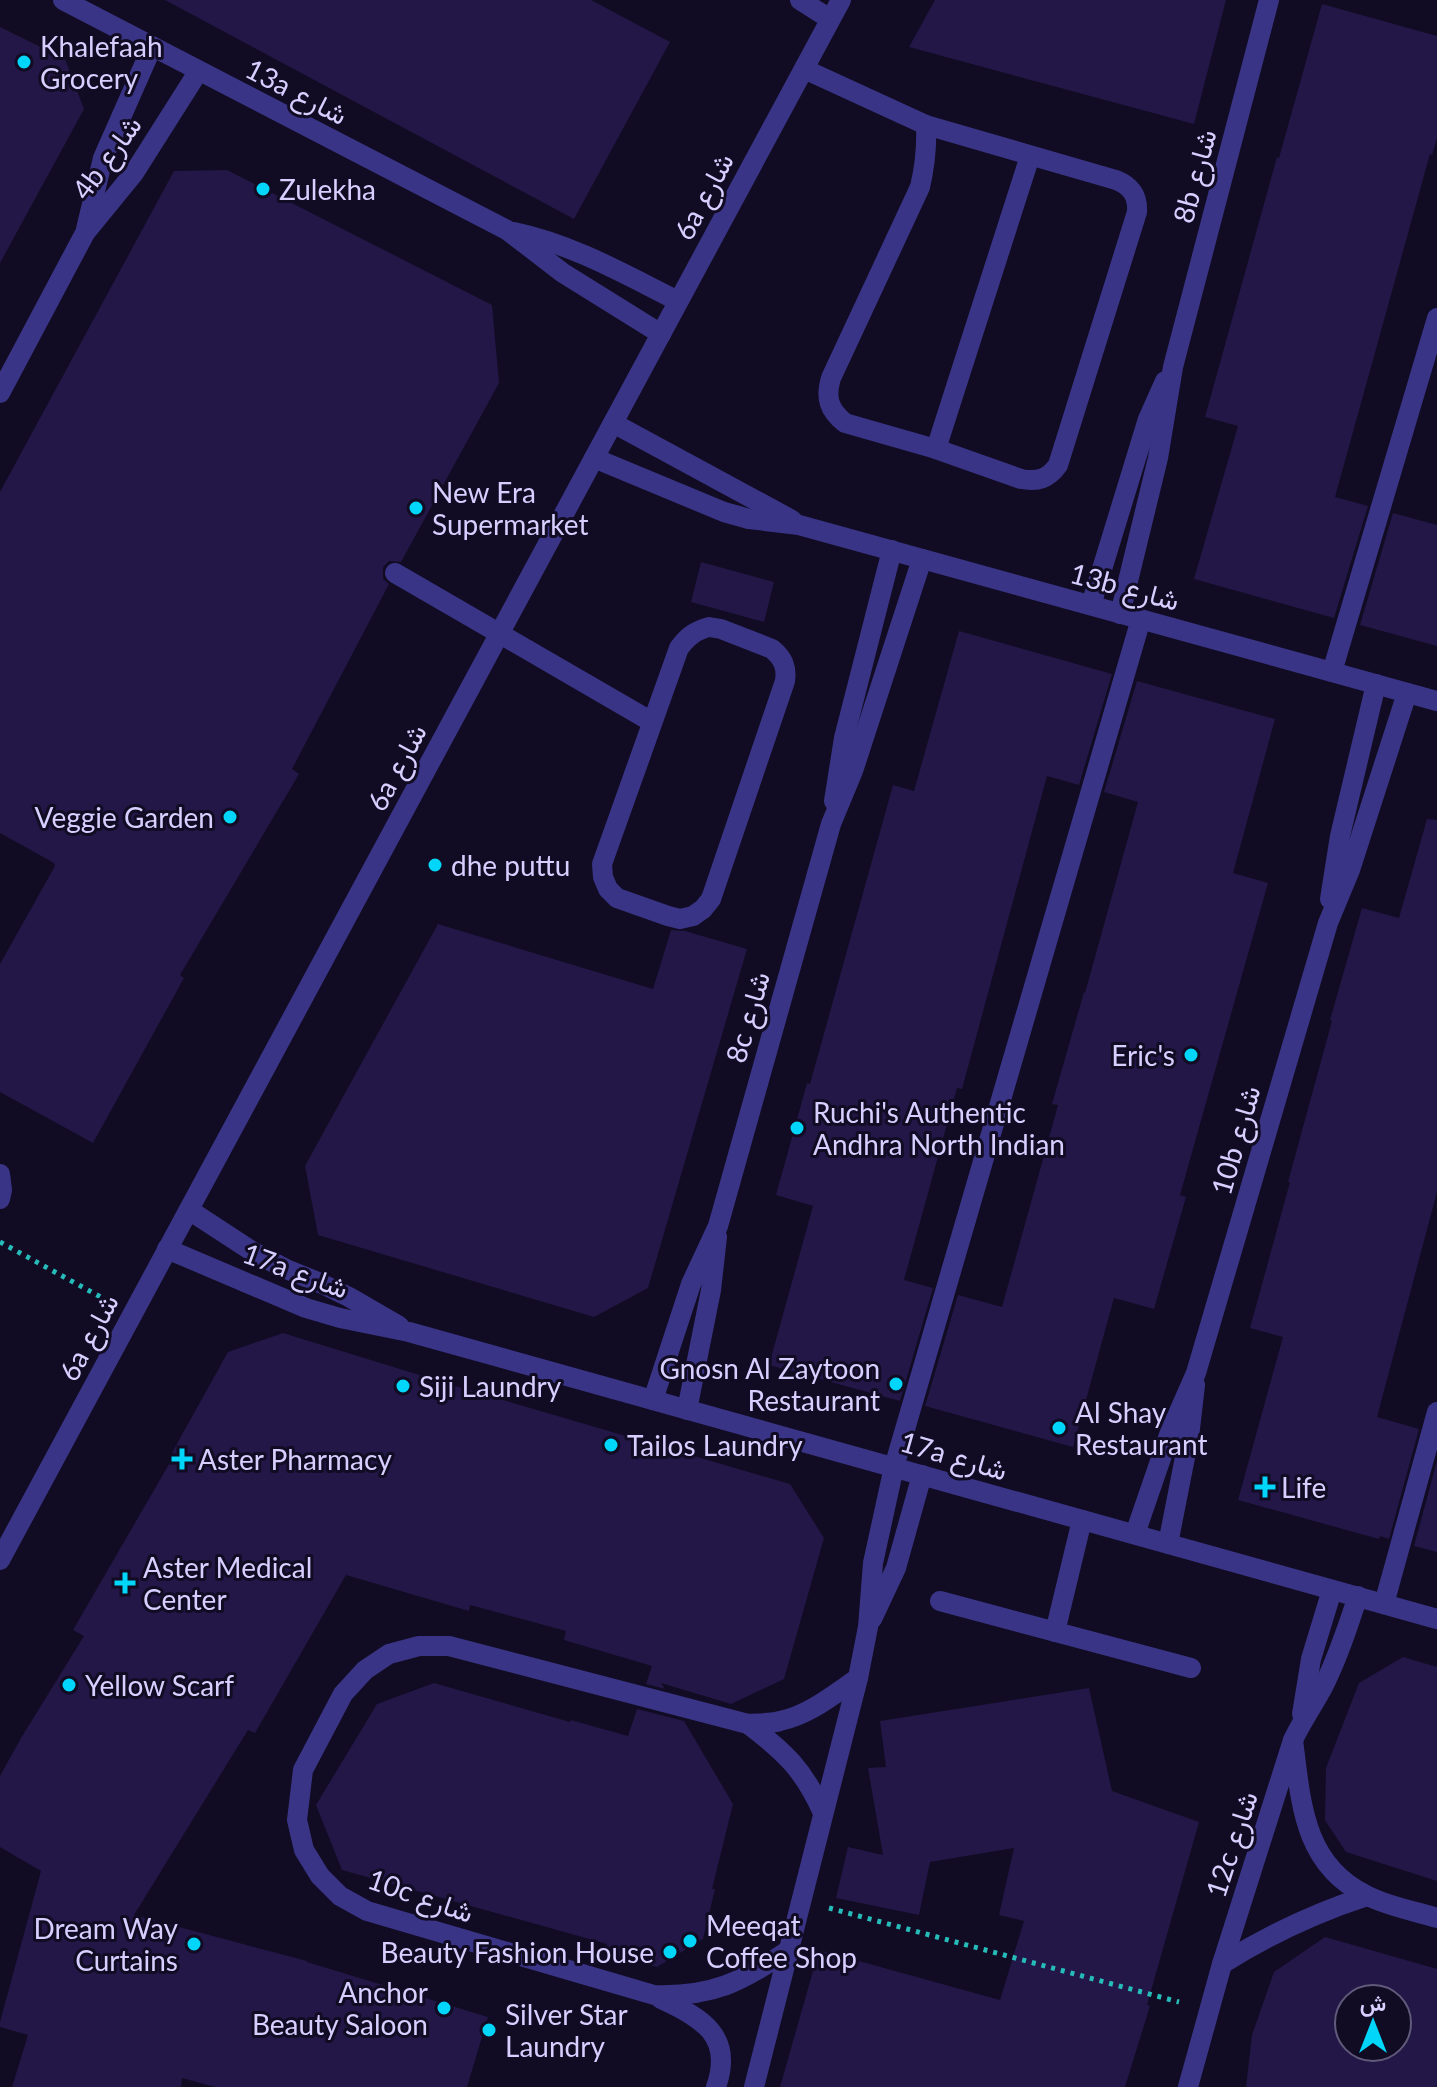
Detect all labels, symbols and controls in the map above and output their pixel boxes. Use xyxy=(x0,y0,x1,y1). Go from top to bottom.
place label: Khalefaah Grocery xyxy=(40,29,163,95)
street label: 13a شارع xyxy=(239,51,354,134)
marker: Khalefaah Grocery xyxy=(15,53,33,71)
street label: 4b شارع xyxy=(64,108,150,207)
street label: 8b شارع xyxy=(1165,126,1226,227)
street label: 6a شارع xyxy=(666,147,743,247)
place label: Zulekha xyxy=(279,172,376,206)
marker: Zulekha xyxy=(254,180,272,198)
place label: New Era Supermarket xyxy=(432,475,588,541)
marker: New Era Supermarket xyxy=(407,499,425,517)
street label: 13b شارع xyxy=(1066,555,1183,620)
street label: 6a شارع xyxy=(359,718,436,818)
place label: Veggie Garden xyxy=(35,800,214,834)
marker: Veggie Garden xyxy=(221,808,239,826)
place label: dhe puttu xyxy=(451,848,570,882)
marker: dhe puttu xyxy=(426,856,444,874)
street label: 8c شارع xyxy=(718,968,779,1067)
place label: Eric's xyxy=(1111,1038,1175,1072)
marker: Eric's xyxy=(1182,1046,1200,1064)
street label: 10b شارع xyxy=(1203,1082,1270,1199)
place label: Ruchi's Authentic Andhra North Indian xyxy=(813,1095,1065,1161)
marker: Ruchi's Authentic Andhra North Indian xyxy=(788,1119,806,1137)
street label: 17a شارع xyxy=(238,1235,353,1308)
street label: 6a شارع xyxy=(51,1288,128,1388)
place label: Gnosn Al Zaytoon Restaurant xyxy=(660,1351,880,1417)
place label: Siji Laundry xyxy=(419,1369,562,1403)
marker: Gnosn Al Zaytoon Restaurant xyxy=(887,1375,905,1393)
marker: Siji Laundry xyxy=(394,1377,412,1395)
place label: Al Shay Restaurant xyxy=(1075,1395,1207,1461)
marker: Al Shay Restaurant xyxy=(1050,1419,1068,1437)
street label: 17a شارع xyxy=(896,1424,1012,1489)
place label: Tailos Laundry xyxy=(627,1428,803,1462)
marker: Tailos Laundry xyxy=(602,1436,620,1454)
place label: Aster Pharmacy xyxy=(198,1442,392,1476)
marker: Aster Pharmacy xyxy=(173,1450,191,1468)
place label: Life xyxy=(1281,1470,1326,1504)
marker: Life xyxy=(1256,1478,1274,1496)
place label: Aster Medical Center xyxy=(143,1550,312,1616)
marker: Aster Medical Center xyxy=(114,1572,136,1594)
place label: Yellow Scarf xyxy=(85,1668,234,1702)
marker: Yellow Scarf xyxy=(60,1676,78,1694)
street label: 12c شارع xyxy=(1198,1787,1267,1902)
street label: 10c شارع xyxy=(363,1861,478,1932)
place label: Meeqat Coffee Shop xyxy=(706,1908,857,1974)
place label: Dream Way Curtains xyxy=(33,1911,179,1977)
marker: Meeqat Coffee Shop xyxy=(681,1932,699,1950)
marker: Dream Way Curtains xyxy=(185,1935,203,1953)
place label: Beauty Fashion House xyxy=(381,1935,654,1969)
marker: Beauty Fashion House xyxy=(661,1943,679,1961)
place label: Anchor Beauty Saloon xyxy=(252,1975,428,2041)
north arrow xyxy=(1333,1983,1413,2063)
text: ش xyxy=(1360,1989,1386,2017)
place label: Silver Star Laundry xyxy=(505,1997,628,2063)
marker: Anchor Beauty Saloon xyxy=(435,1999,453,2017)
marker: Silver Star Laundry xyxy=(480,2021,498,2039)

